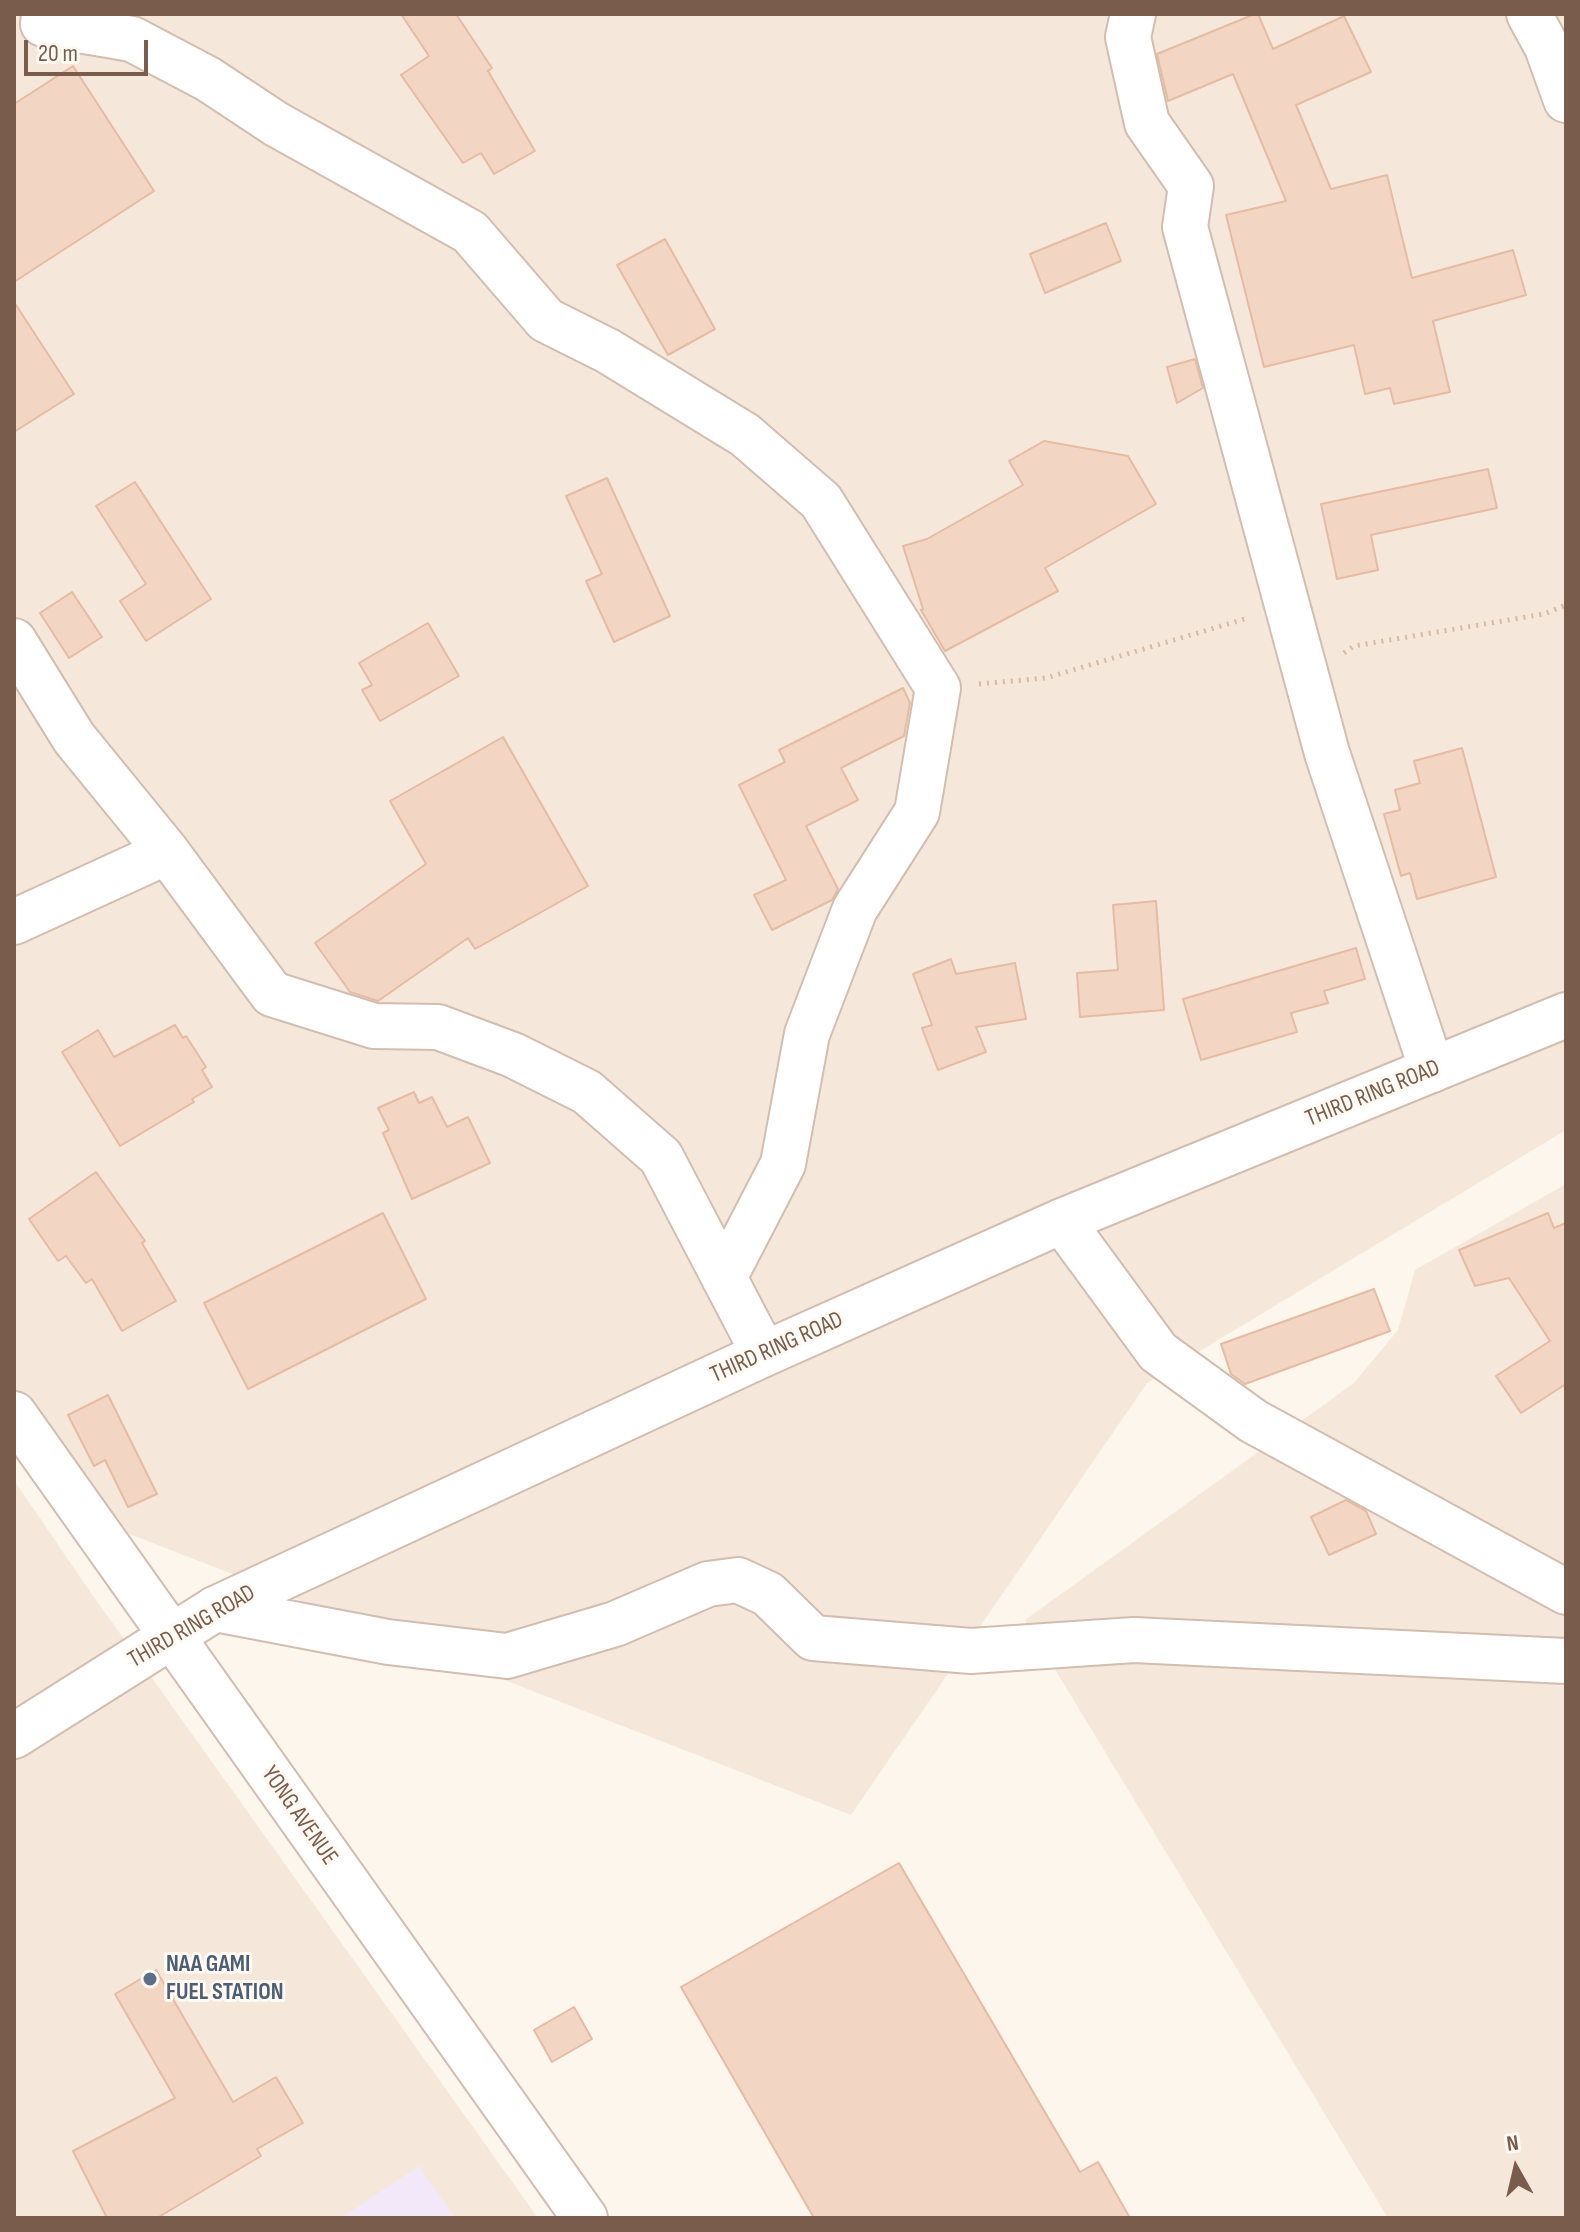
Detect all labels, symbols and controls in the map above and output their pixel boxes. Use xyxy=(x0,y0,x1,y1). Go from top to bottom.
scale bar xyxy=(28,24,152,74)
text: 20 m xyxy=(38,39,78,68)
street label: THIRD RING ROAD xyxy=(1302,1054,1444,1134)
street label: THIRD RING ROAD xyxy=(706,1306,848,1390)
street label: THIRD RING ROAD xyxy=(123,1579,261,1675)
street label: YONG AVENUE xyxy=(255,1761,343,1871)
place label: NAA GAMI FUEL STATION xyxy=(166,1951,283,2007)
marker: NAA GAMI FUEL STATION xyxy=(141,1970,159,1988)
north arrow xyxy=(1476,2128,1556,2208)
text: N xyxy=(1505,2130,1520,2158)

